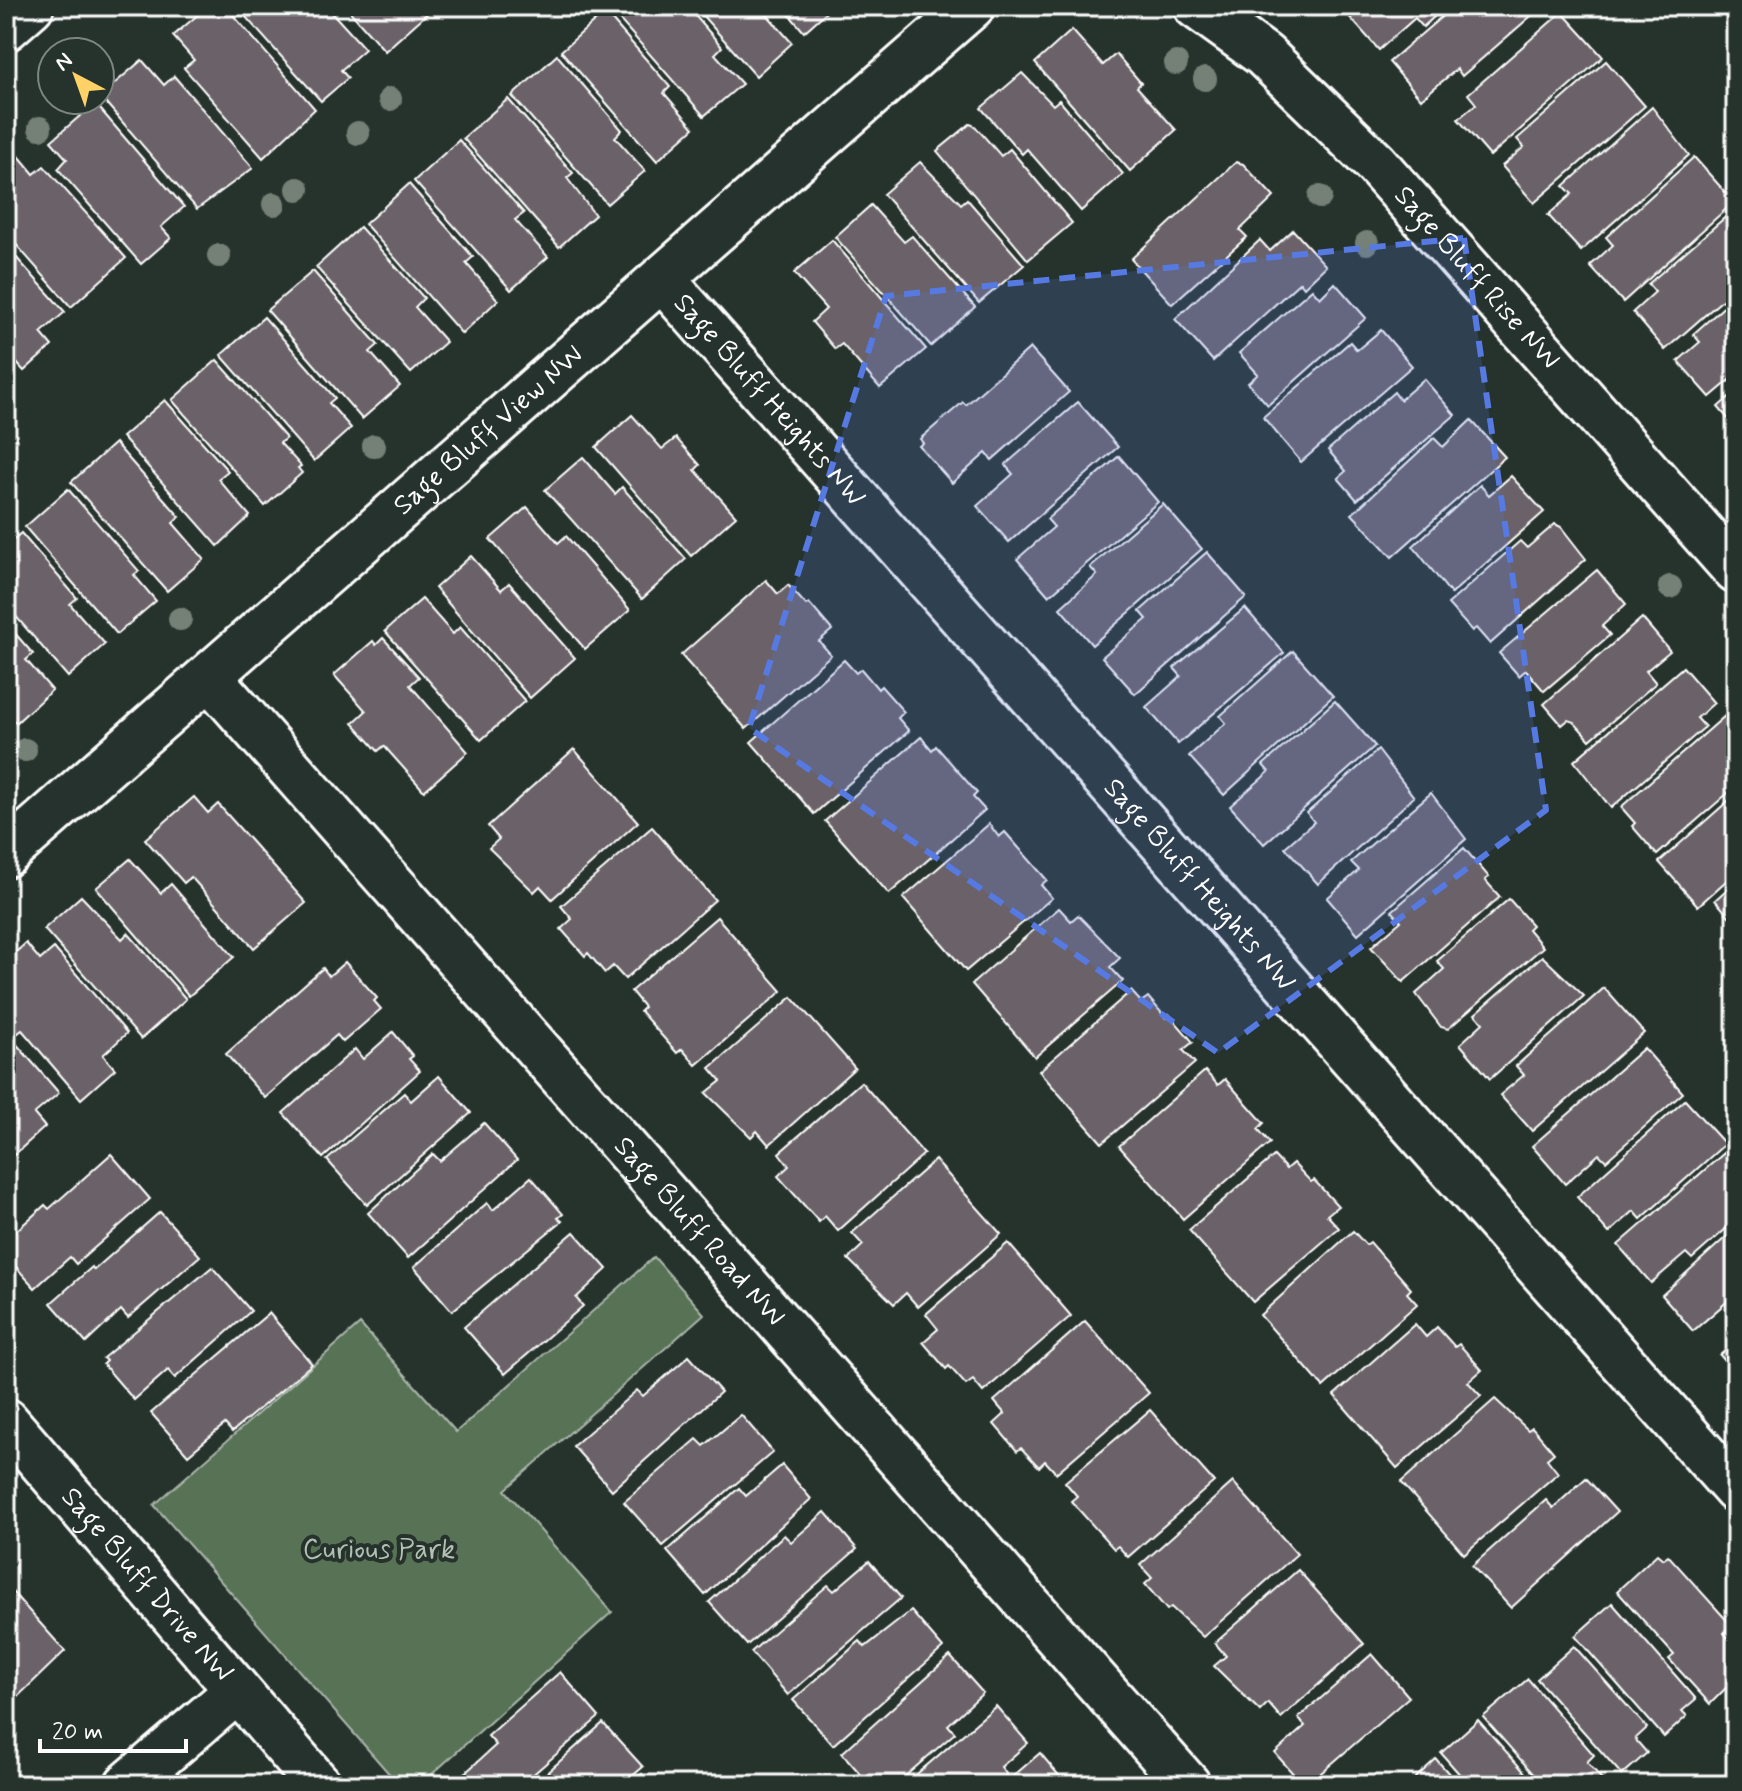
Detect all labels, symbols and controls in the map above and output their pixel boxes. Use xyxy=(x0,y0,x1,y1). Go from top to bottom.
north arrow xyxy=(36,36,116,116)
text: N xyxy=(49,47,79,78)
street label: Sage Bluff Rise NW xyxy=(1385,178,1568,378)
street label: Sage Bluff Heights NW xyxy=(665,286,874,515)
street label: Sage Bluff View NW xyxy=(386,337,591,524)
street label: Sage Bluff Heights NW xyxy=(1095,770,1304,1000)
street label: Sage Bluff Road NW xyxy=(605,1129,793,1334)
street label: Sage Bluff Drive NW xyxy=(53,1480,241,1690)
park label: Curious Park xyxy=(303,1532,455,1569)
scale bar xyxy=(40,1703,186,1753)
text: 20 m xyxy=(52,1717,103,1748)

